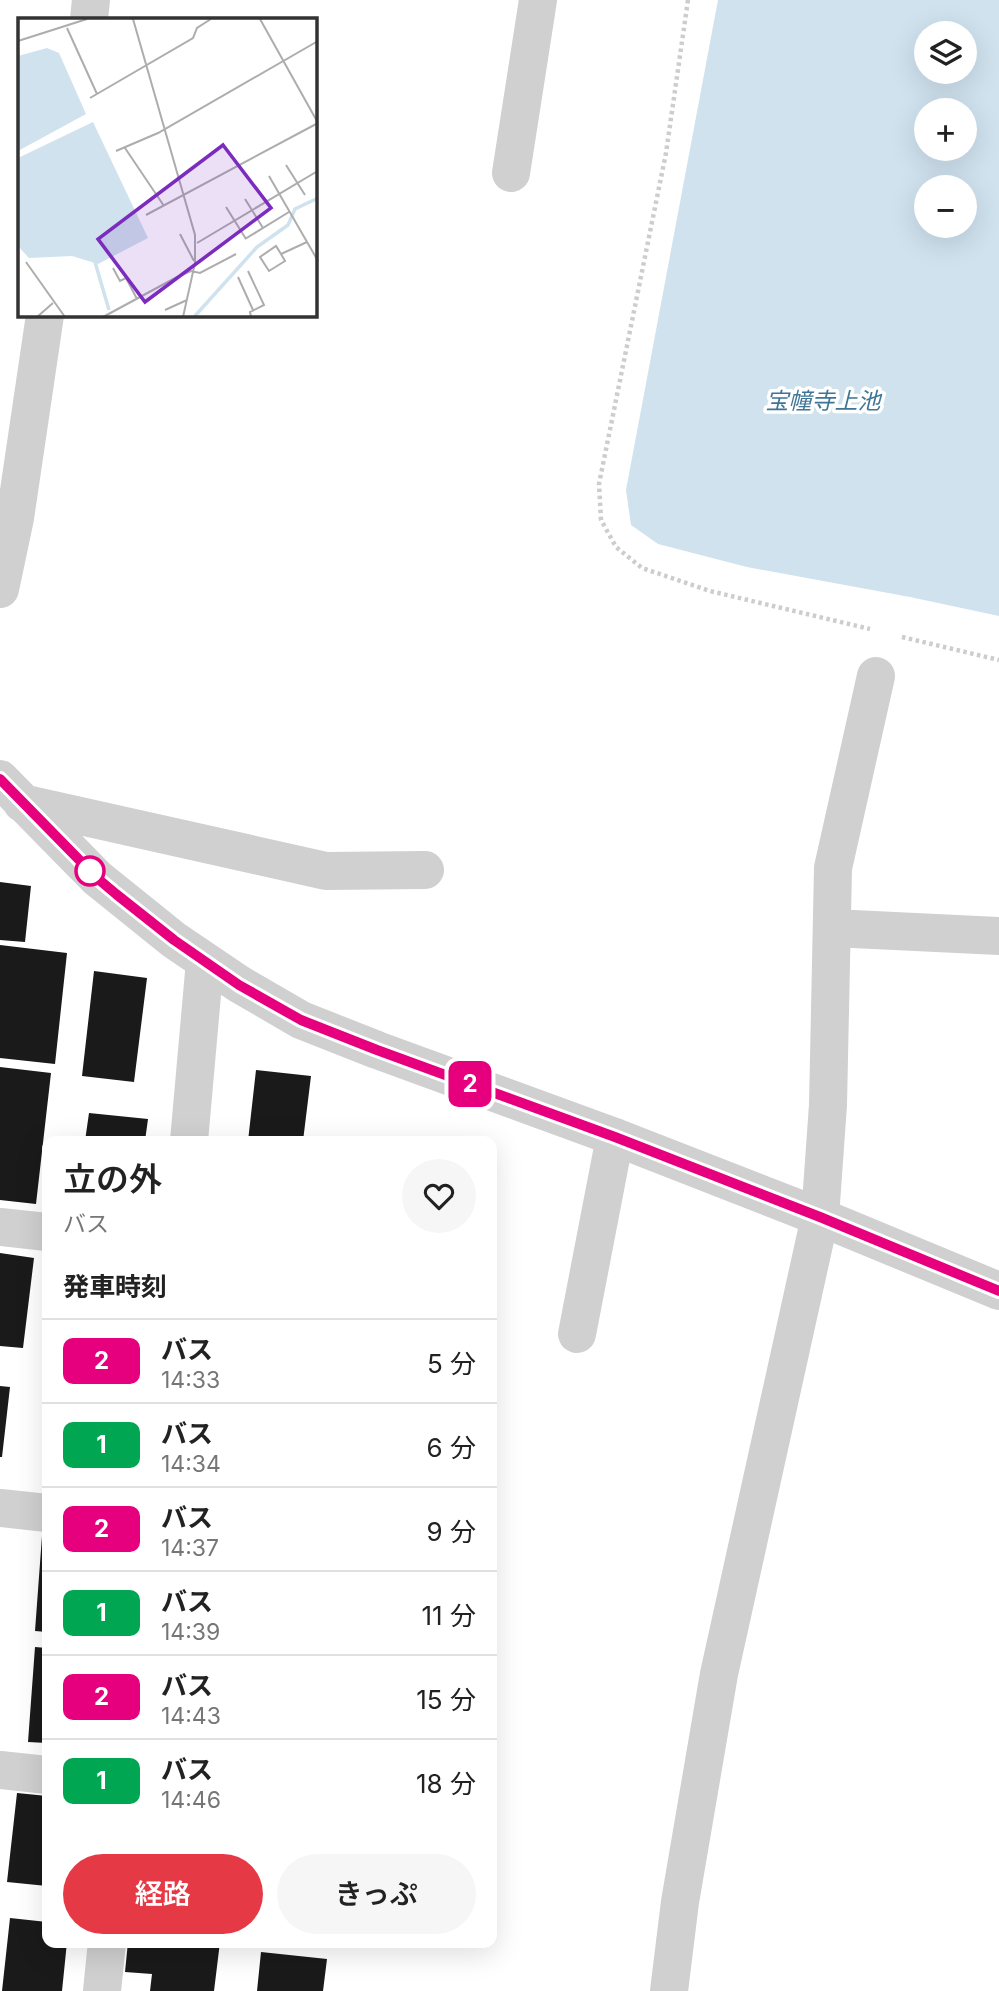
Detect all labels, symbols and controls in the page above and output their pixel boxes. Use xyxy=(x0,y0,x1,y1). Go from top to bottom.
inset map xyxy=(18,18,317,317)
map controls xyxy=(914,21,977,238)
button: layers xyxy=(914,21,977,84)
button: + xyxy=(914,98,977,161)
button: − xyxy=(914,175,977,238)
water label: 宝幢寺上池 xyxy=(766,387,883,415)
unlabelled marker xyxy=(75,856,105,886)
line badge: 2 xyxy=(447,1061,493,1107)
text: 2 xyxy=(462,1069,478,1098)
text: 立の外 xyxy=(63,1159,162,1199)
button: heart xyxy=(402,1159,476,1233)
text: バス xyxy=(63,1210,109,1238)
text: 発車時刻 xyxy=(63,1271,167,1302)
text: バス xyxy=(161,1334,213,1365)
text: 2 xyxy=(94,1346,109,1375)
text: 5 分 xyxy=(427,1348,476,1379)
text: 14:33 xyxy=(161,1366,220,1394)
text: バス xyxy=(161,1418,213,1449)
text: 1 xyxy=(96,1430,107,1459)
text: 6 分 xyxy=(427,1432,476,1463)
text: 14:34 xyxy=(161,1450,221,1478)
text: バス xyxy=(161,1502,213,1533)
text: 2 xyxy=(94,1514,109,1543)
text: 9 分 xyxy=(427,1516,476,1547)
text: 14:37 xyxy=(161,1534,219,1562)
text: バス xyxy=(161,1586,213,1617)
text: 1 xyxy=(96,1598,107,1627)
text: 11 分 xyxy=(422,1600,476,1631)
text: 14:39 xyxy=(161,1618,220,1646)
text: バス xyxy=(161,1670,213,1701)
text: 2 xyxy=(94,1682,109,1711)
text: 15 分 xyxy=(416,1684,476,1715)
text: 14:43 xyxy=(161,1702,221,1730)
text: バス xyxy=(161,1754,213,1785)
text: 1 xyxy=(96,1766,107,1795)
text: 18 分 xyxy=(416,1768,476,1799)
text: 14:46 xyxy=(161,1786,221,1814)
button: 経路 xyxy=(63,1854,263,1934)
button: きっぷ xyxy=(277,1854,476,1934)

